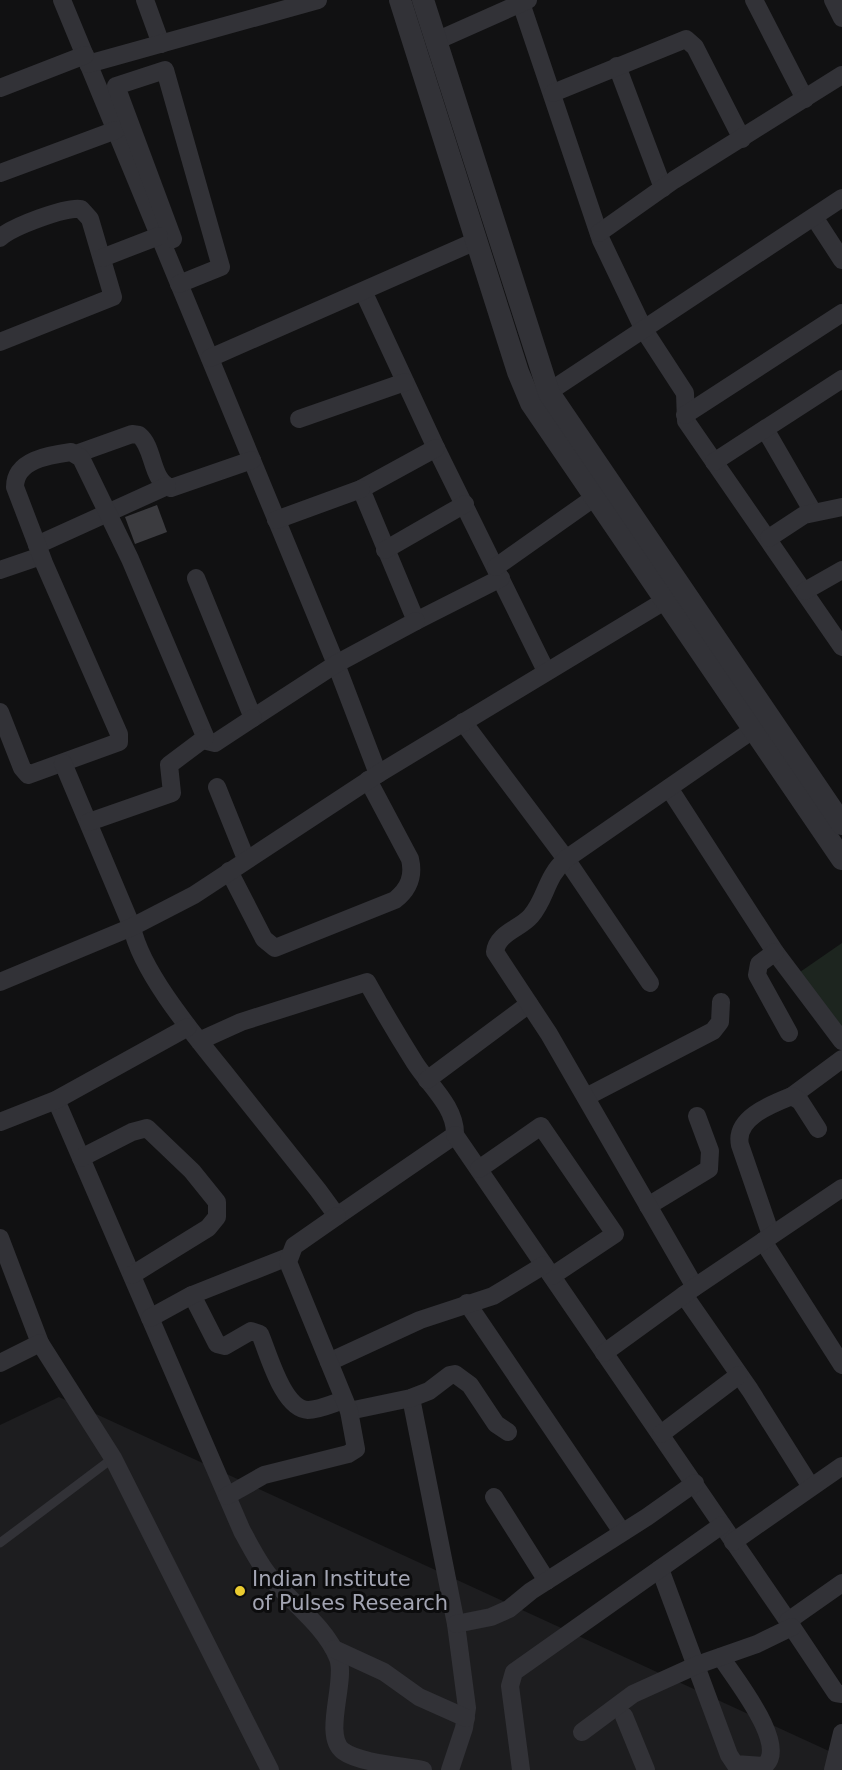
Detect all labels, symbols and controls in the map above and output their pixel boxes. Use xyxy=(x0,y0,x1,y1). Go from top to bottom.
place label: Indian Institute of Pulses Research xyxy=(252,1567,448,1615)
marker: Indian Institute of Pulses Research xyxy=(233,1584,247,1598)

